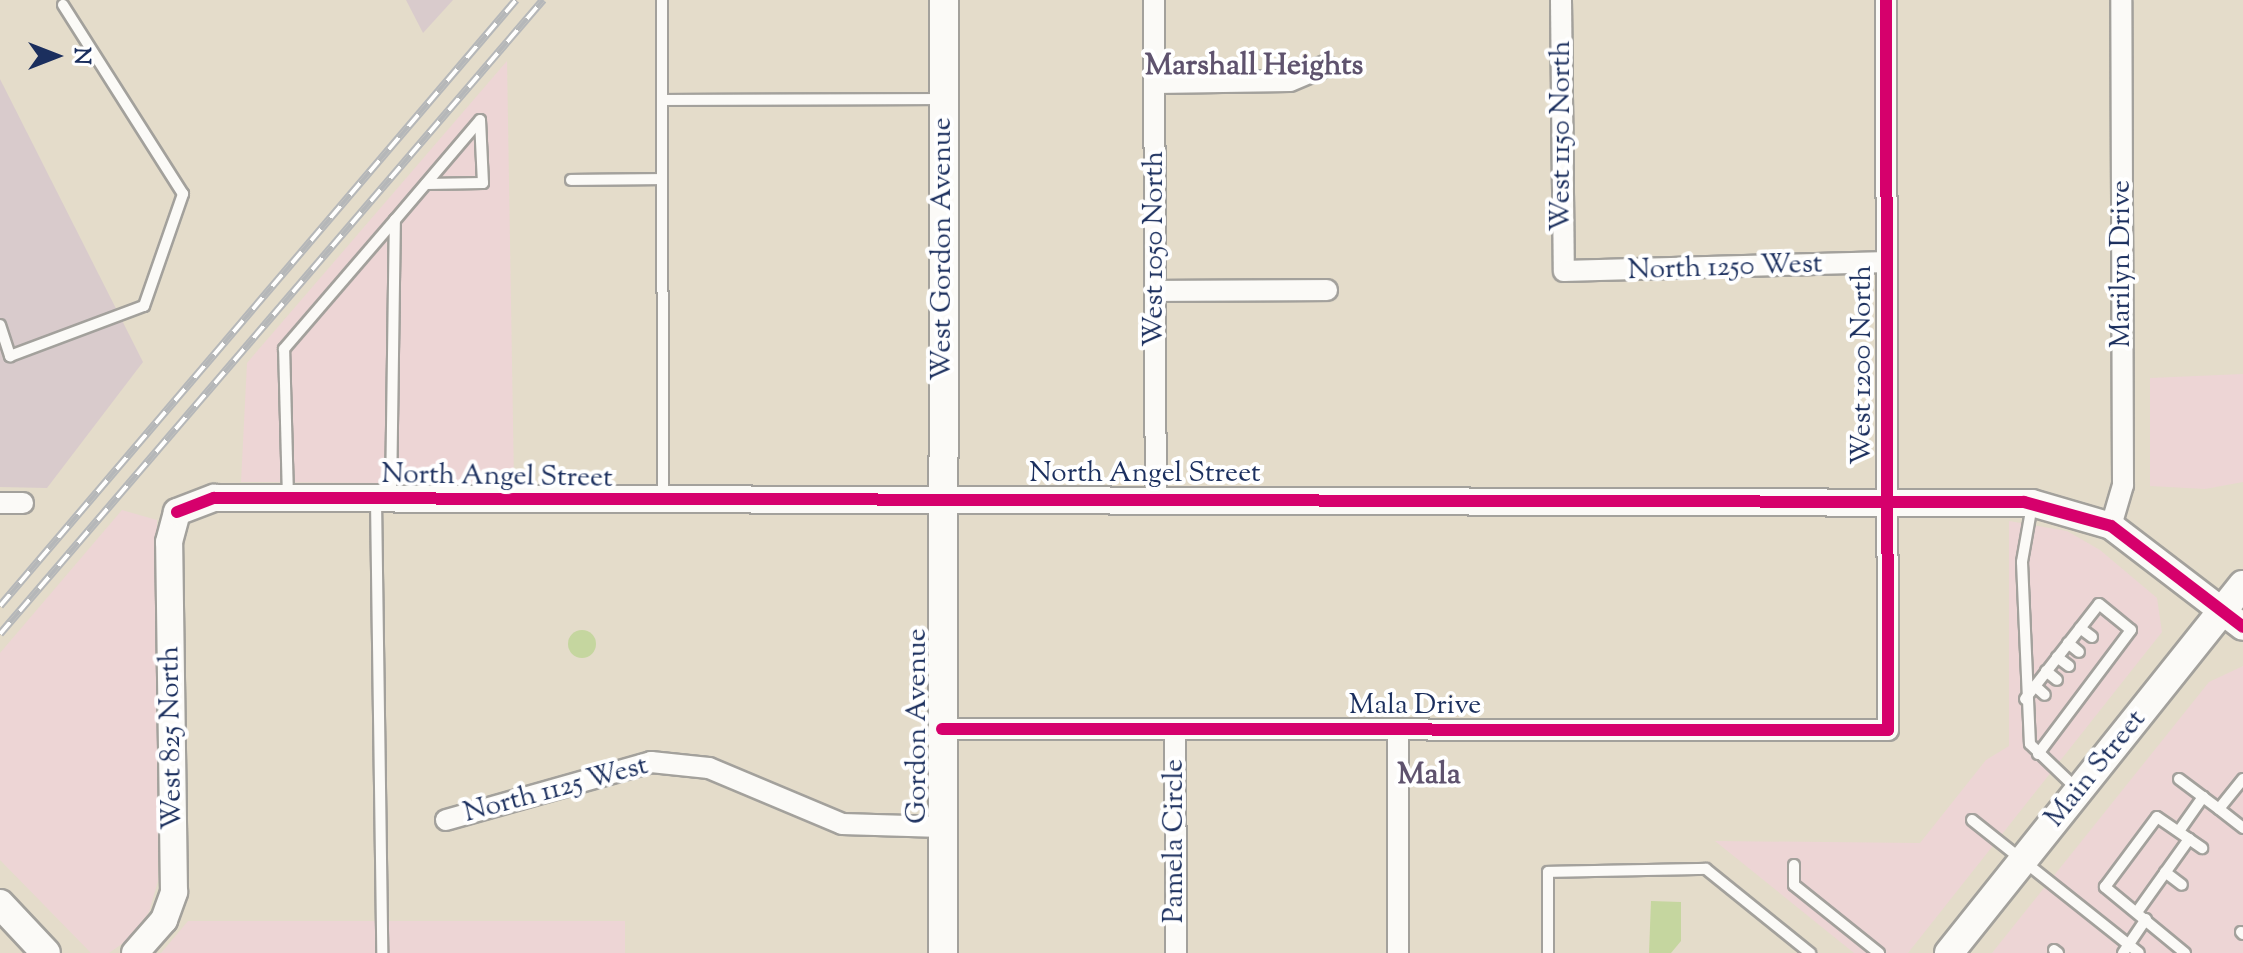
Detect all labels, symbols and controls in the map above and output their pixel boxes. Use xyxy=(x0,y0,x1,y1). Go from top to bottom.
north arrow xyxy=(16,16,96,96)
street label: West 1150 North xyxy=(1545,40,1579,232)
text: N xyxy=(64,47,96,65)
district label: Marshall Heights xyxy=(1145,49,1363,85)
street label: West Gordon Avenue xyxy=(926,117,960,381)
street label: West 1050 North xyxy=(1138,151,1172,347)
street label: Marilyn Drive xyxy=(2105,180,2139,348)
street label: North 1250 West xyxy=(1627,248,1823,288)
street label: West 1200 North xyxy=(1846,265,1880,465)
street label: North Angel Street xyxy=(1029,457,1261,491)
street label: North Angel Street xyxy=(381,458,613,496)
street label: Gordon Avenue xyxy=(901,628,935,824)
street label: West 825 North xyxy=(154,646,190,830)
street label: Mala Drive xyxy=(1349,689,1481,723)
street label: Main Street xyxy=(2038,703,2154,835)
street label: North 1125 West xyxy=(460,749,652,831)
district label: Mala xyxy=(1397,758,1461,794)
street label: Pamela Circle xyxy=(1158,759,1192,923)

